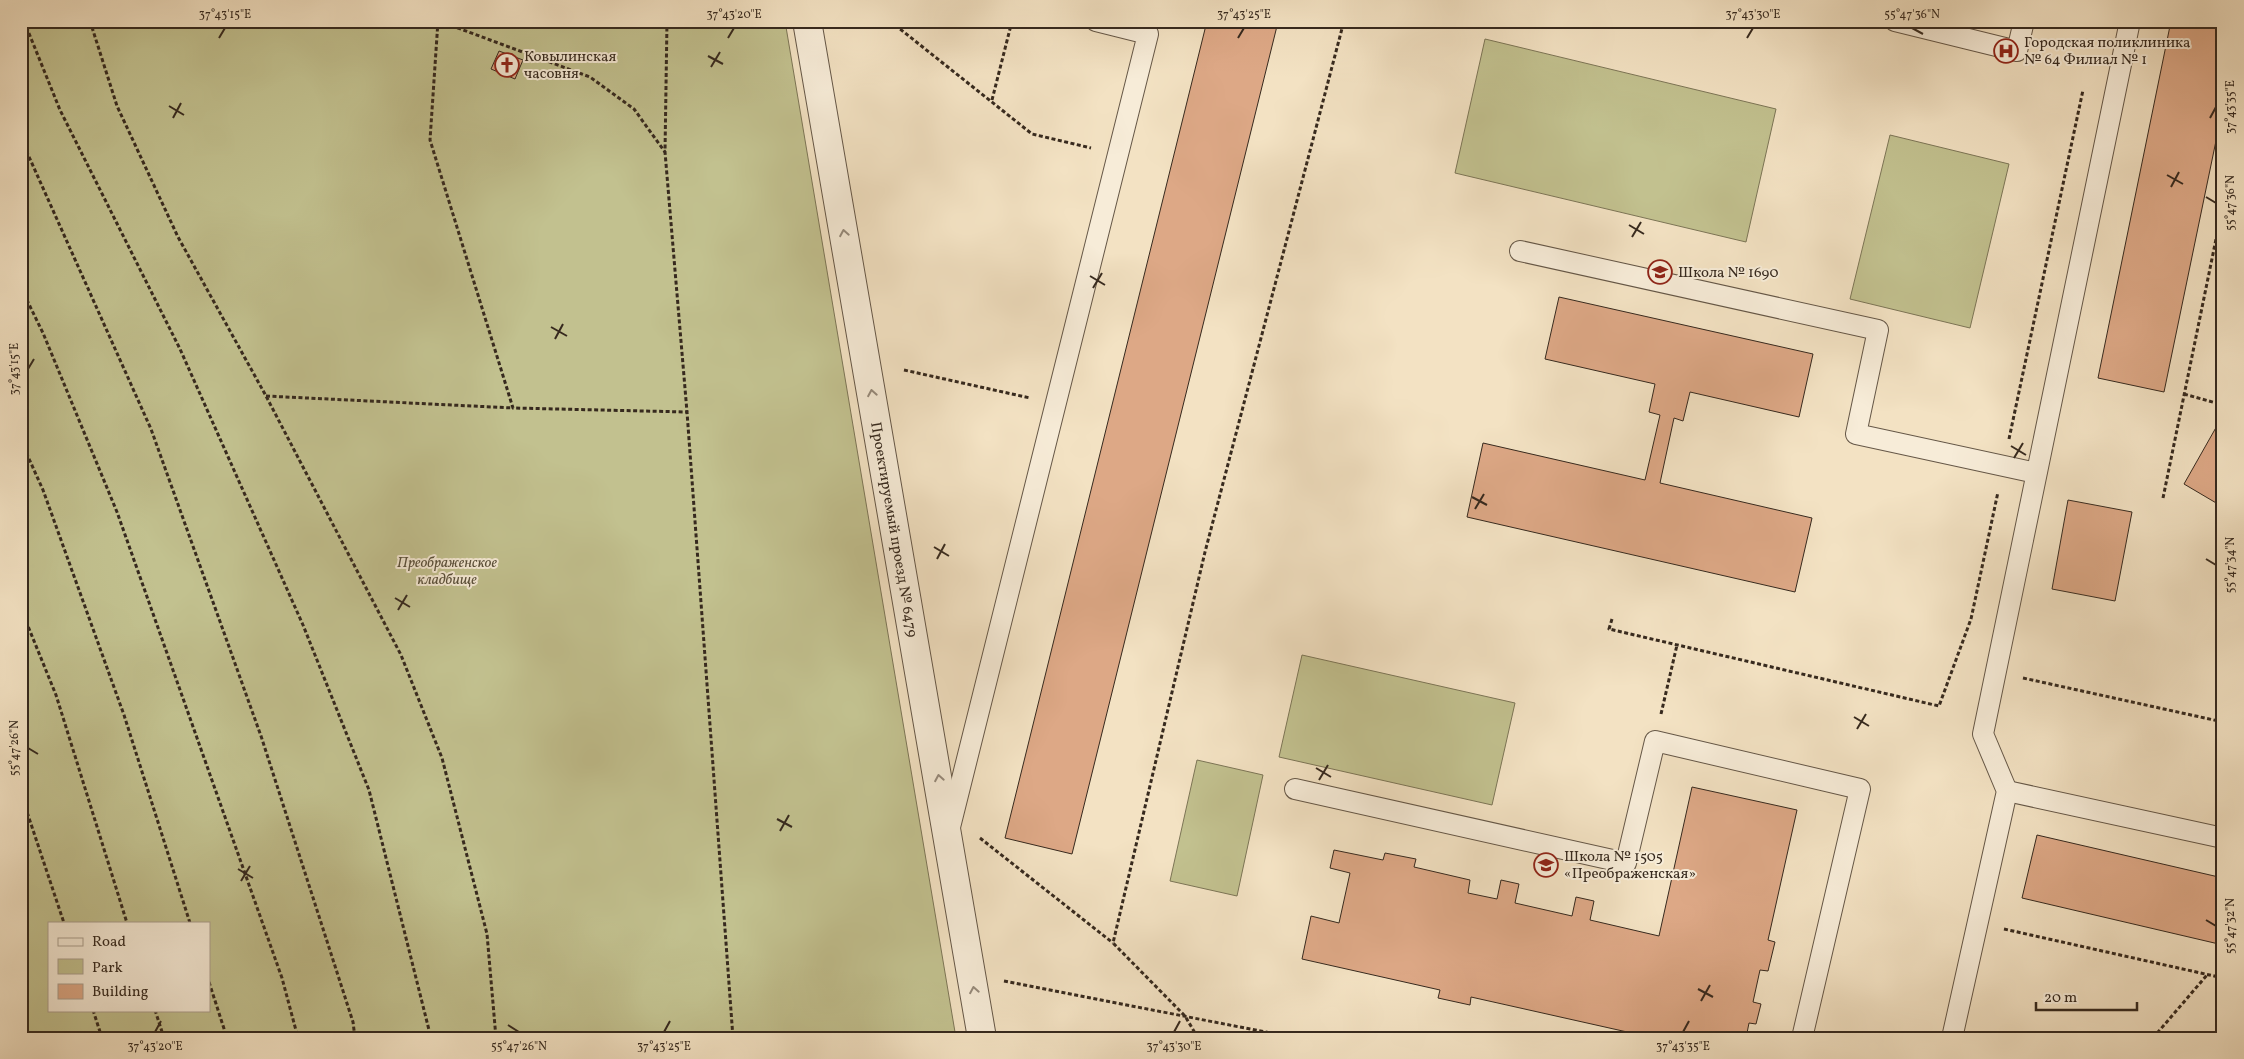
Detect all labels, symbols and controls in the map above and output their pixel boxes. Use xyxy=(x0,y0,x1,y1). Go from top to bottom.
text: 37°43'15"E xyxy=(199,7,251,23)
text: 37°43'20"E xyxy=(706,7,762,23)
text: 37°43'25"E xyxy=(1217,7,1271,23)
text: 37°43'30"E xyxy=(1726,7,1780,23)
text: 55°47'36"N xyxy=(1884,7,1940,23)
place label: Городская поликлиника № 64 Филиал № 1 xyxy=(2024,33,2191,71)
hospital icon: Городская поликлиника № 64 Филиал № 1 xyxy=(1993,38,2019,64)
place label: Ковылинская часовня xyxy=(524,47,616,85)
church icon: Ковылинская часовня xyxy=(494,52,520,78)
text: 37°43'35"E xyxy=(2223,80,2239,134)
text: 55°47'36"N xyxy=(2223,175,2239,231)
one-way arrow xyxy=(840,229,850,238)
school or university icon: Школа № 1690 xyxy=(1647,259,1673,285)
place label: Школа № 1690 xyxy=(1678,263,1779,284)
text: 37°43'15"E xyxy=(7,343,23,395)
one-way arrow xyxy=(867,389,877,398)
street label: Проектируемый проезд № 6479 xyxy=(864,421,922,639)
text: 55°47'34"N xyxy=(2223,537,2239,593)
park label: Преображенское кладбище xyxy=(397,553,497,591)
text: 55°47'26"N xyxy=(7,720,23,776)
one-way arrow xyxy=(934,773,944,782)
place label: Школа № 1505 «Преображенская» xyxy=(1564,847,1696,885)
school or university icon: Школа № 1505 «Преображенская» xyxy=(1533,852,1559,878)
text: 55°47'32"N xyxy=(2223,898,2239,954)
legend xyxy=(48,922,210,1012)
text: Road xyxy=(92,932,126,953)
text: Park xyxy=(92,958,123,979)
scale bar xyxy=(2036,979,2138,1011)
text: Building xyxy=(92,982,149,1003)
one-way arrow xyxy=(969,985,979,994)
text: 20 m xyxy=(2044,988,2077,1009)
text: 37°43'20"E xyxy=(127,1039,183,1055)
text: 55°47'26"N xyxy=(491,1039,547,1055)
text: 37°43'25"E xyxy=(637,1039,691,1055)
text: 37°43'30"E xyxy=(1147,1039,1201,1055)
text: 37°43'35"E xyxy=(1656,1039,1710,1055)

